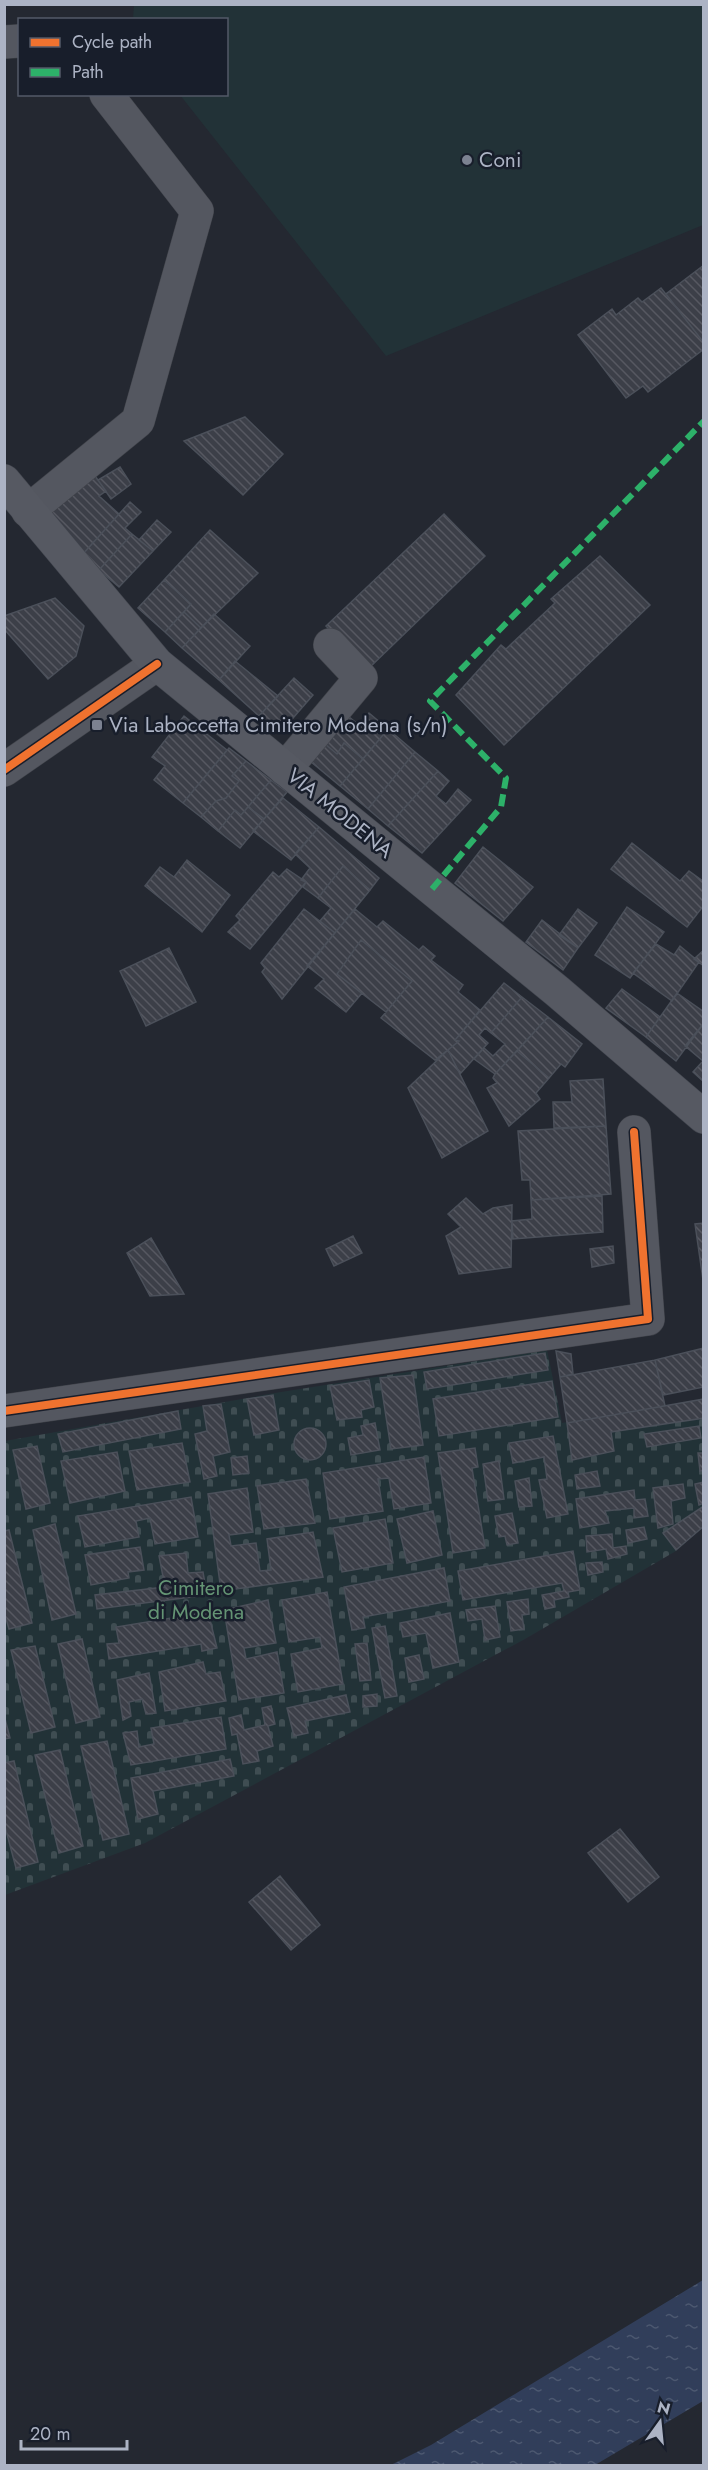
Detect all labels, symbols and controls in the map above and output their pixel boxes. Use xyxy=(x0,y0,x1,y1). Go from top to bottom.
legend xyxy=(18,18,228,96)
text: Cycle path xyxy=(72,29,152,55)
text: Path xyxy=(72,59,104,85)
place label: Coni xyxy=(479,145,521,175)
marker: Coni xyxy=(460,153,474,167)
place label: Via Laboccetta Cimitero Modena (s/n) xyxy=(109,710,448,740)
marker: Via Laboccetta Cimitero Modena (s/n) xyxy=(90,718,104,732)
street label: VIA MODENA xyxy=(281,761,400,865)
park label: Cimitero di Modena xyxy=(148,1573,244,1627)
north arrow xyxy=(630,2392,690,2452)
text: N xyxy=(655,2395,673,2421)
scale bar xyxy=(21,2413,128,2451)
text: 20 m xyxy=(30,2421,70,2447)

